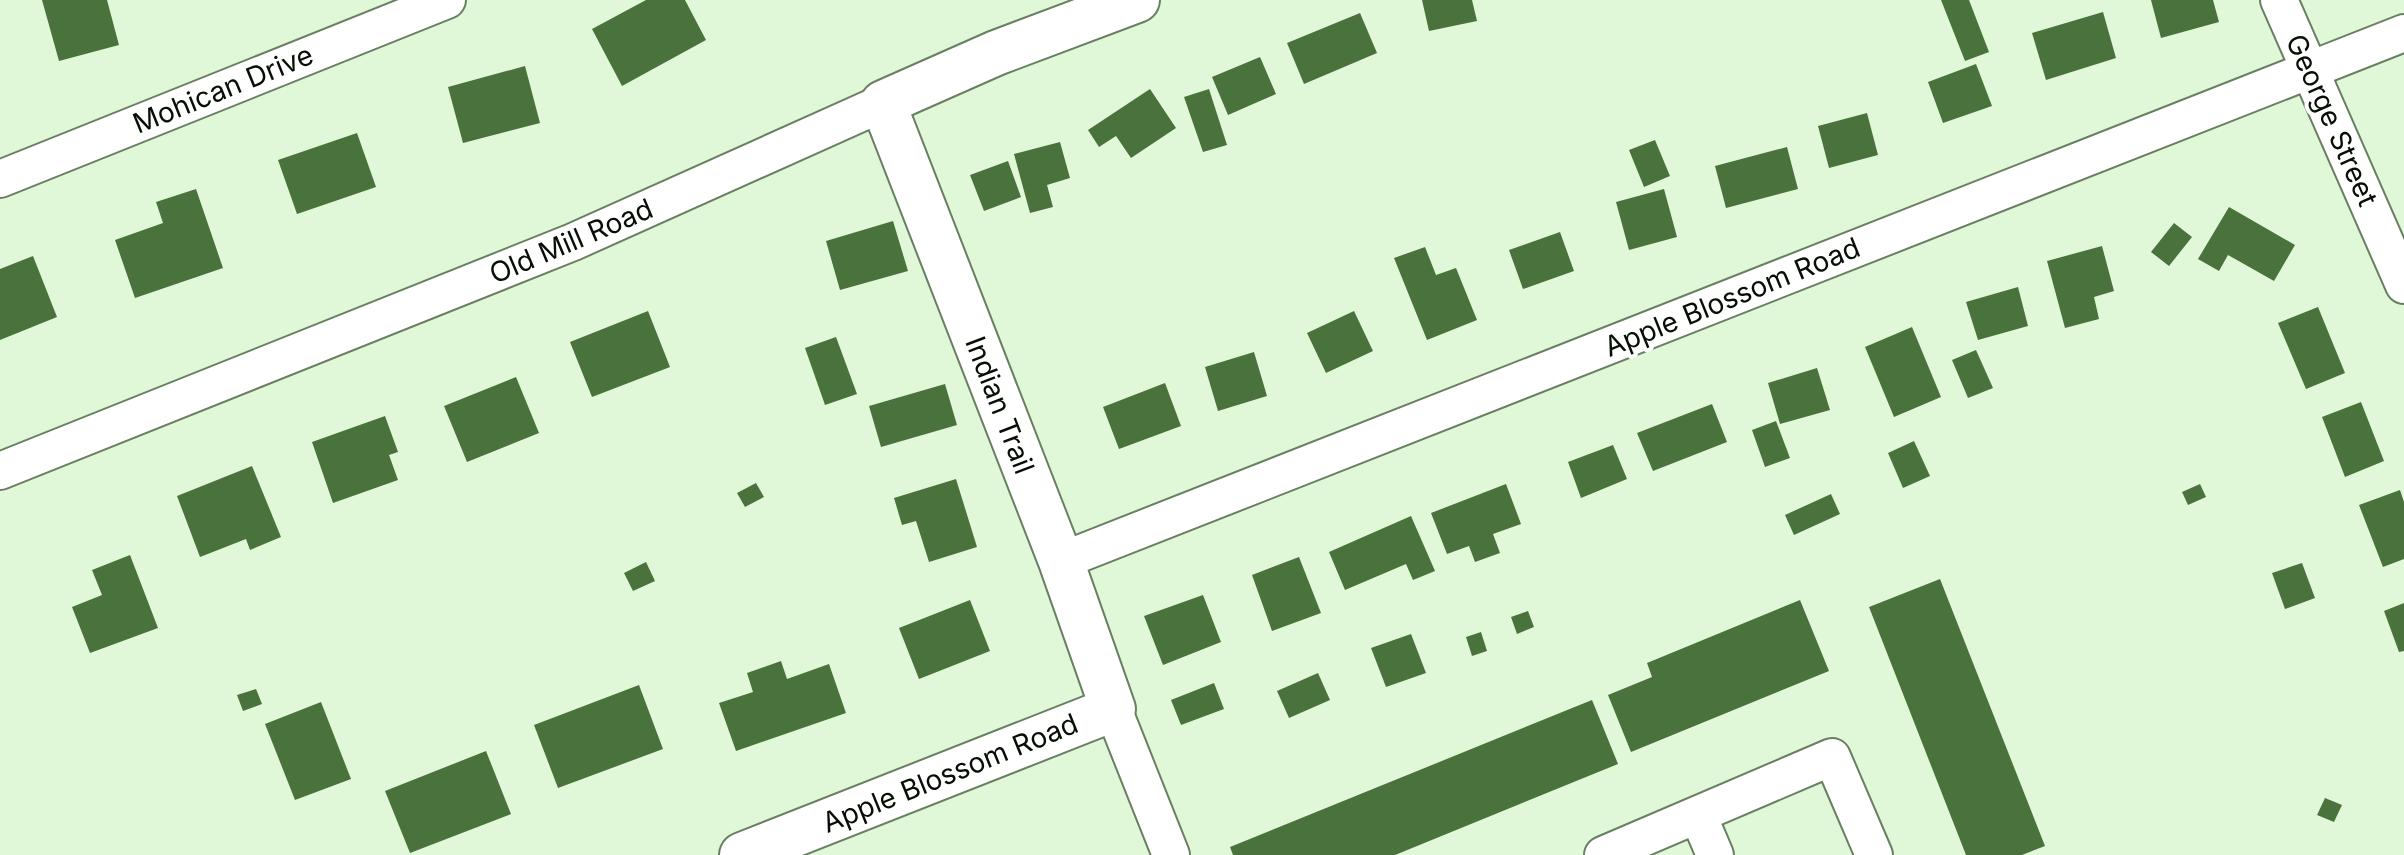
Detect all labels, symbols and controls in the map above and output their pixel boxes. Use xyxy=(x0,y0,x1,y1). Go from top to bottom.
street label: George Street xyxy=(2279,29,2385,211)
street label: Mohican Drive xyxy=(128,37,318,141)
street label: Old Mill Road xyxy=(484,191,658,291)
street label: Apple Blossom Road xyxy=(1599,230,1865,364)
street label: Indian Trail xyxy=(958,331,1042,479)
street label: Apple Blossom Road xyxy=(817,706,1083,840)

